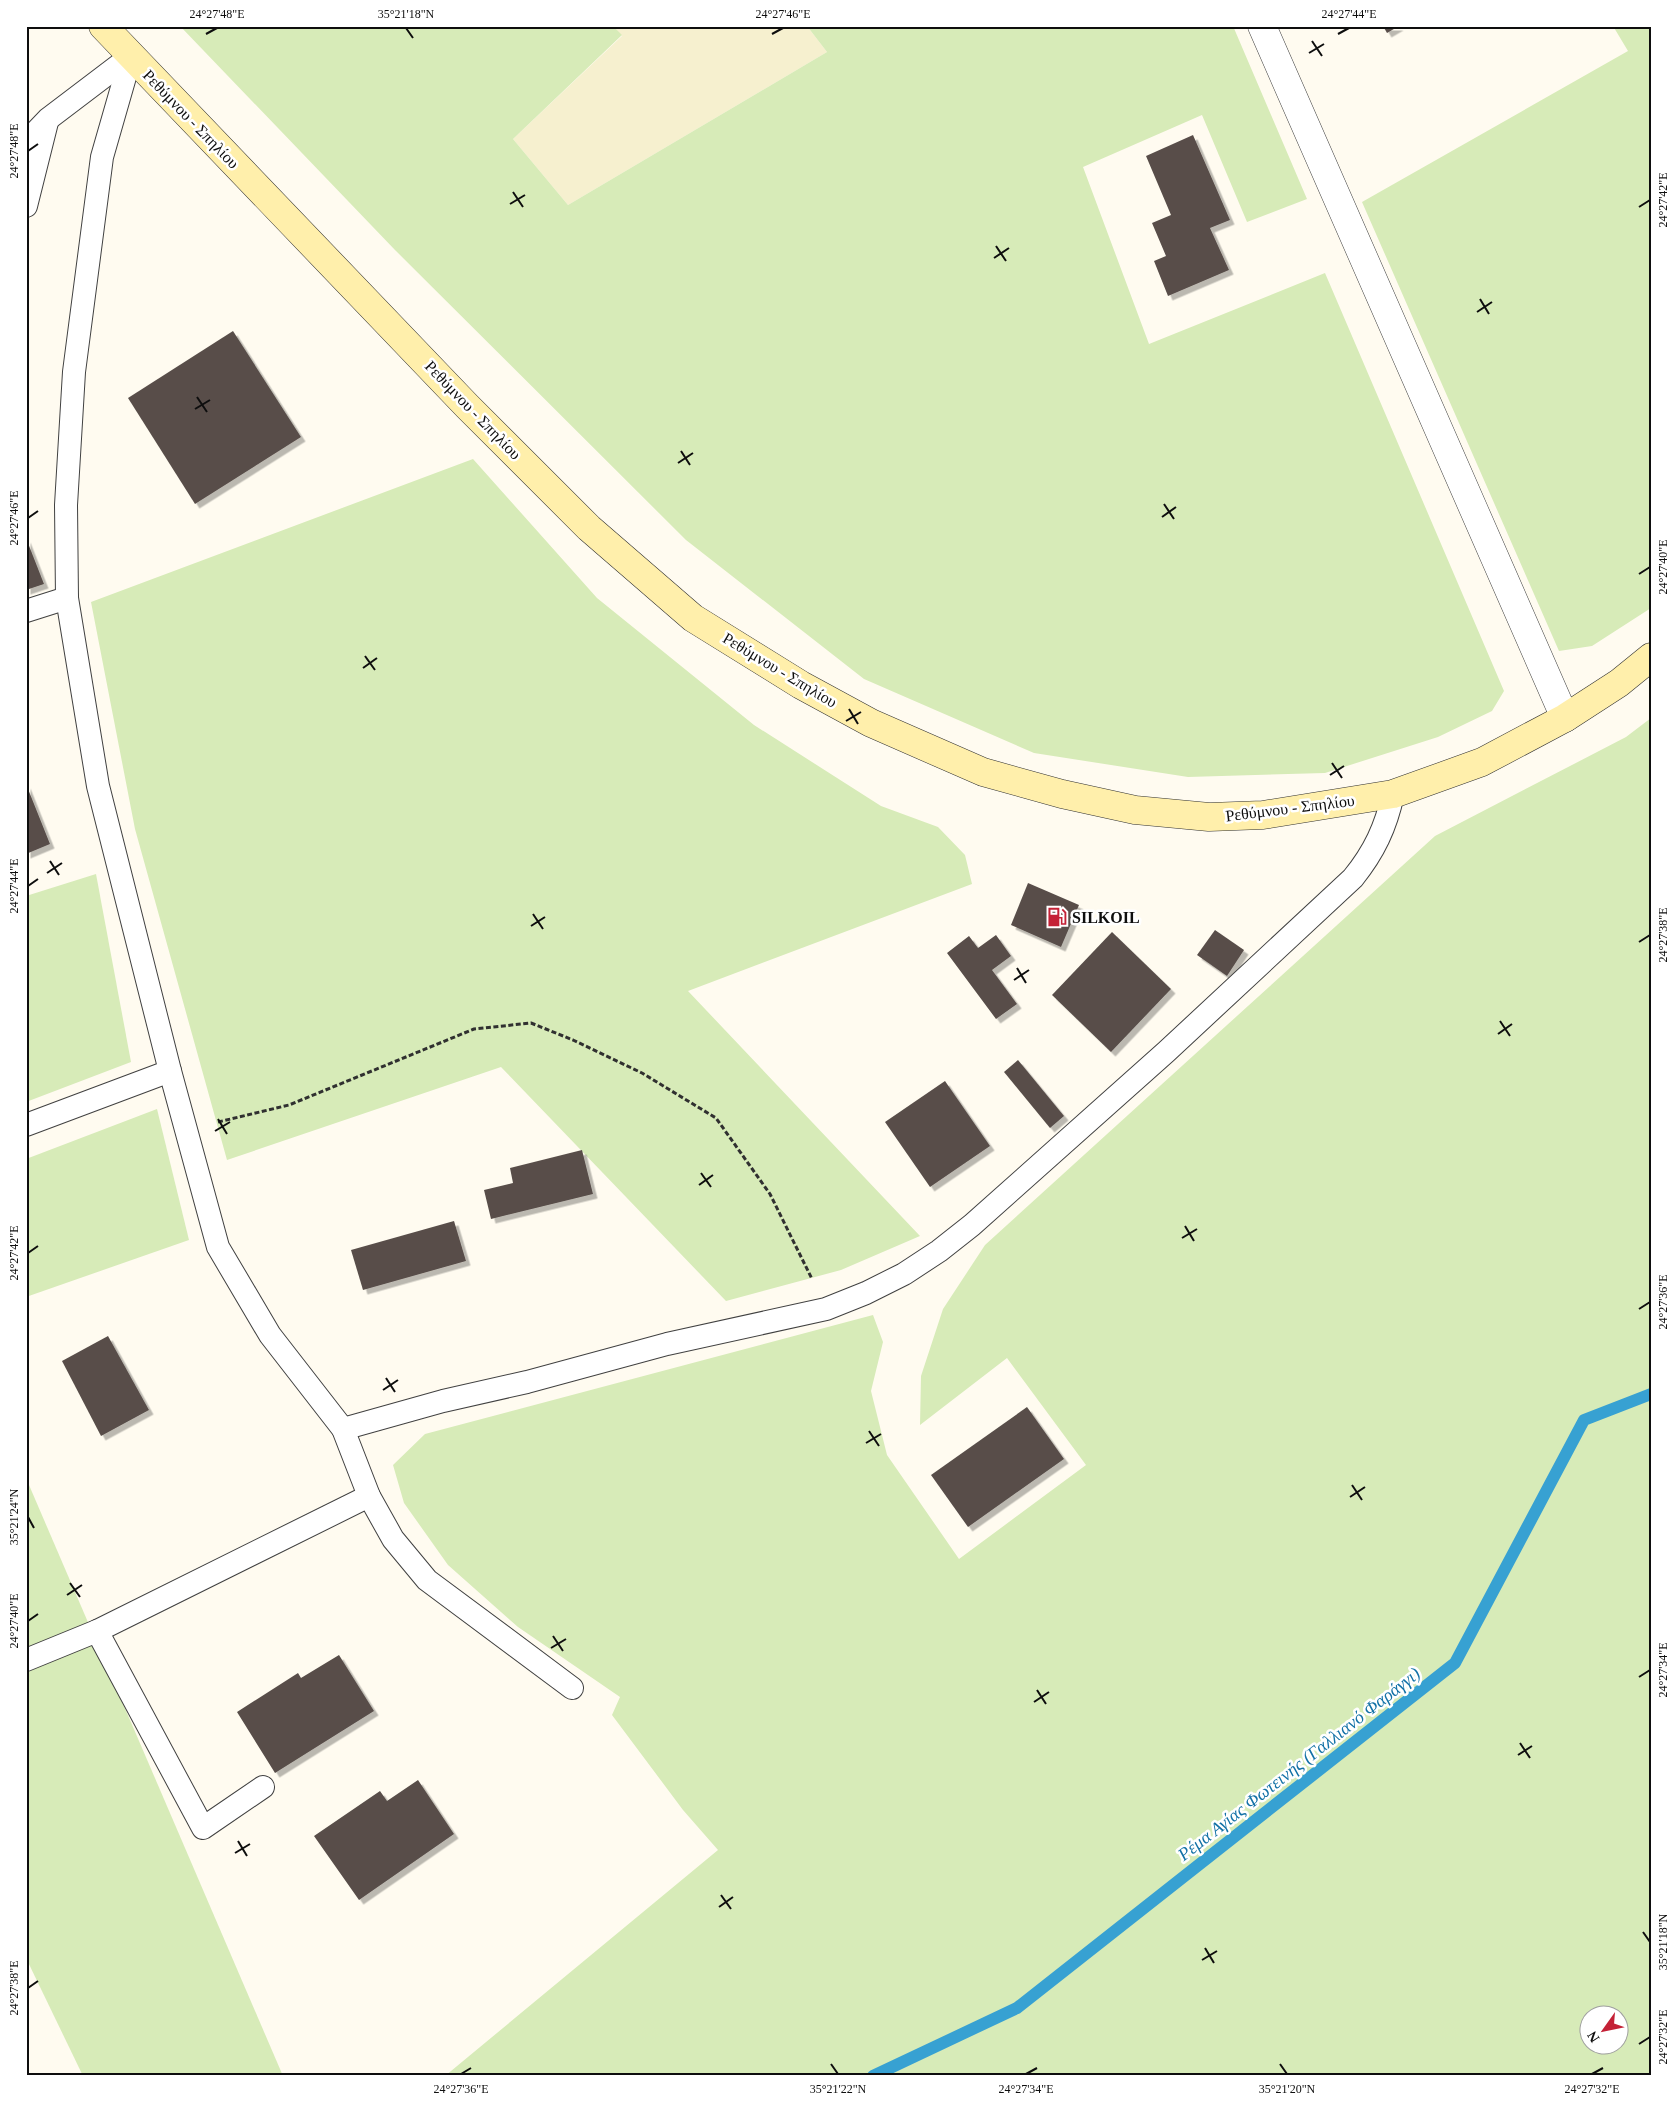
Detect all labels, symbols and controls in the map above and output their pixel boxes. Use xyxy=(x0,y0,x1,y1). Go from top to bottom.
text: 24°27'48"E xyxy=(189,7,245,21)
text: 35°21'18"N xyxy=(378,7,435,21)
text: 24°27'46"E xyxy=(755,7,811,21)
text: 24°27'44"E xyxy=(1321,7,1377,21)
street label: Ρεθύμνου - Σπηλίου xyxy=(139,66,242,172)
text: 24°27'48"E xyxy=(7,123,21,179)
text: 24°27'42"E xyxy=(1656,172,1670,228)
street label: Ρεθύμνου - Σπηλίου xyxy=(421,357,524,463)
text: 24°27'46"E xyxy=(7,490,21,546)
text: 24°27'40"E xyxy=(1656,539,1670,595)
street label: Ρεθύμνου - Σπηλίου xyxy=(719,629,840,712)
street label: Ρεθύμνου - Σπηλίου xyxy=(1224,792,1356,825)
text: 24°27'44"E xyxy=(7,858,21,914)
fuel station icon: SILKOIL xyxy=(1046,906,1068,928)
text: 24°27'38"E xyxy=(1656,907,1670,963)
place label: SILKOIL xyxy=(1072,909,1140,926)
text: 24°27'42"E xyxy=(7,1225,21,1281)
text: 24°27'36"E xyxy=(1656,1274,1670,1330)
text: 35°21'24"N xyxy=(7,1488,21,1545)
text: 24°27'40"E xyxy=(7,1593,21,1649)
text: 24°27'34"E xyxy=(1656,1642,1670,1698)
water label: Ρέμα Αγίας Φωτεινής (Γαλλιανό Φαράγγι) xyxy=(1173,1663,1425,1866)
text: 35°21'18"N xyxy=(1656,1913,1670,1970)
text: 24°27'38"E xyxy=(7,1960,21,2016)
north arrow xyxy=(1580,2004,1630,2054)
text: 24°27'32"E xyxy=(1656,2009,1670,2065)
text: N xyxy=(1584,2028,1603,2045)
text: 24°27'36"E xyxy=(433,2082,489,2096)
text: 35°21'22"N xyxy=(810,2082,867,2096)
text: 24°27'34"E xyxy=(998,2082,1054,2096)
text: 35°21'20"N xyxy=(1259,2082,1316,2096)
text: 24°27'32"E xyxy=(1564,2082,1620,2096)

